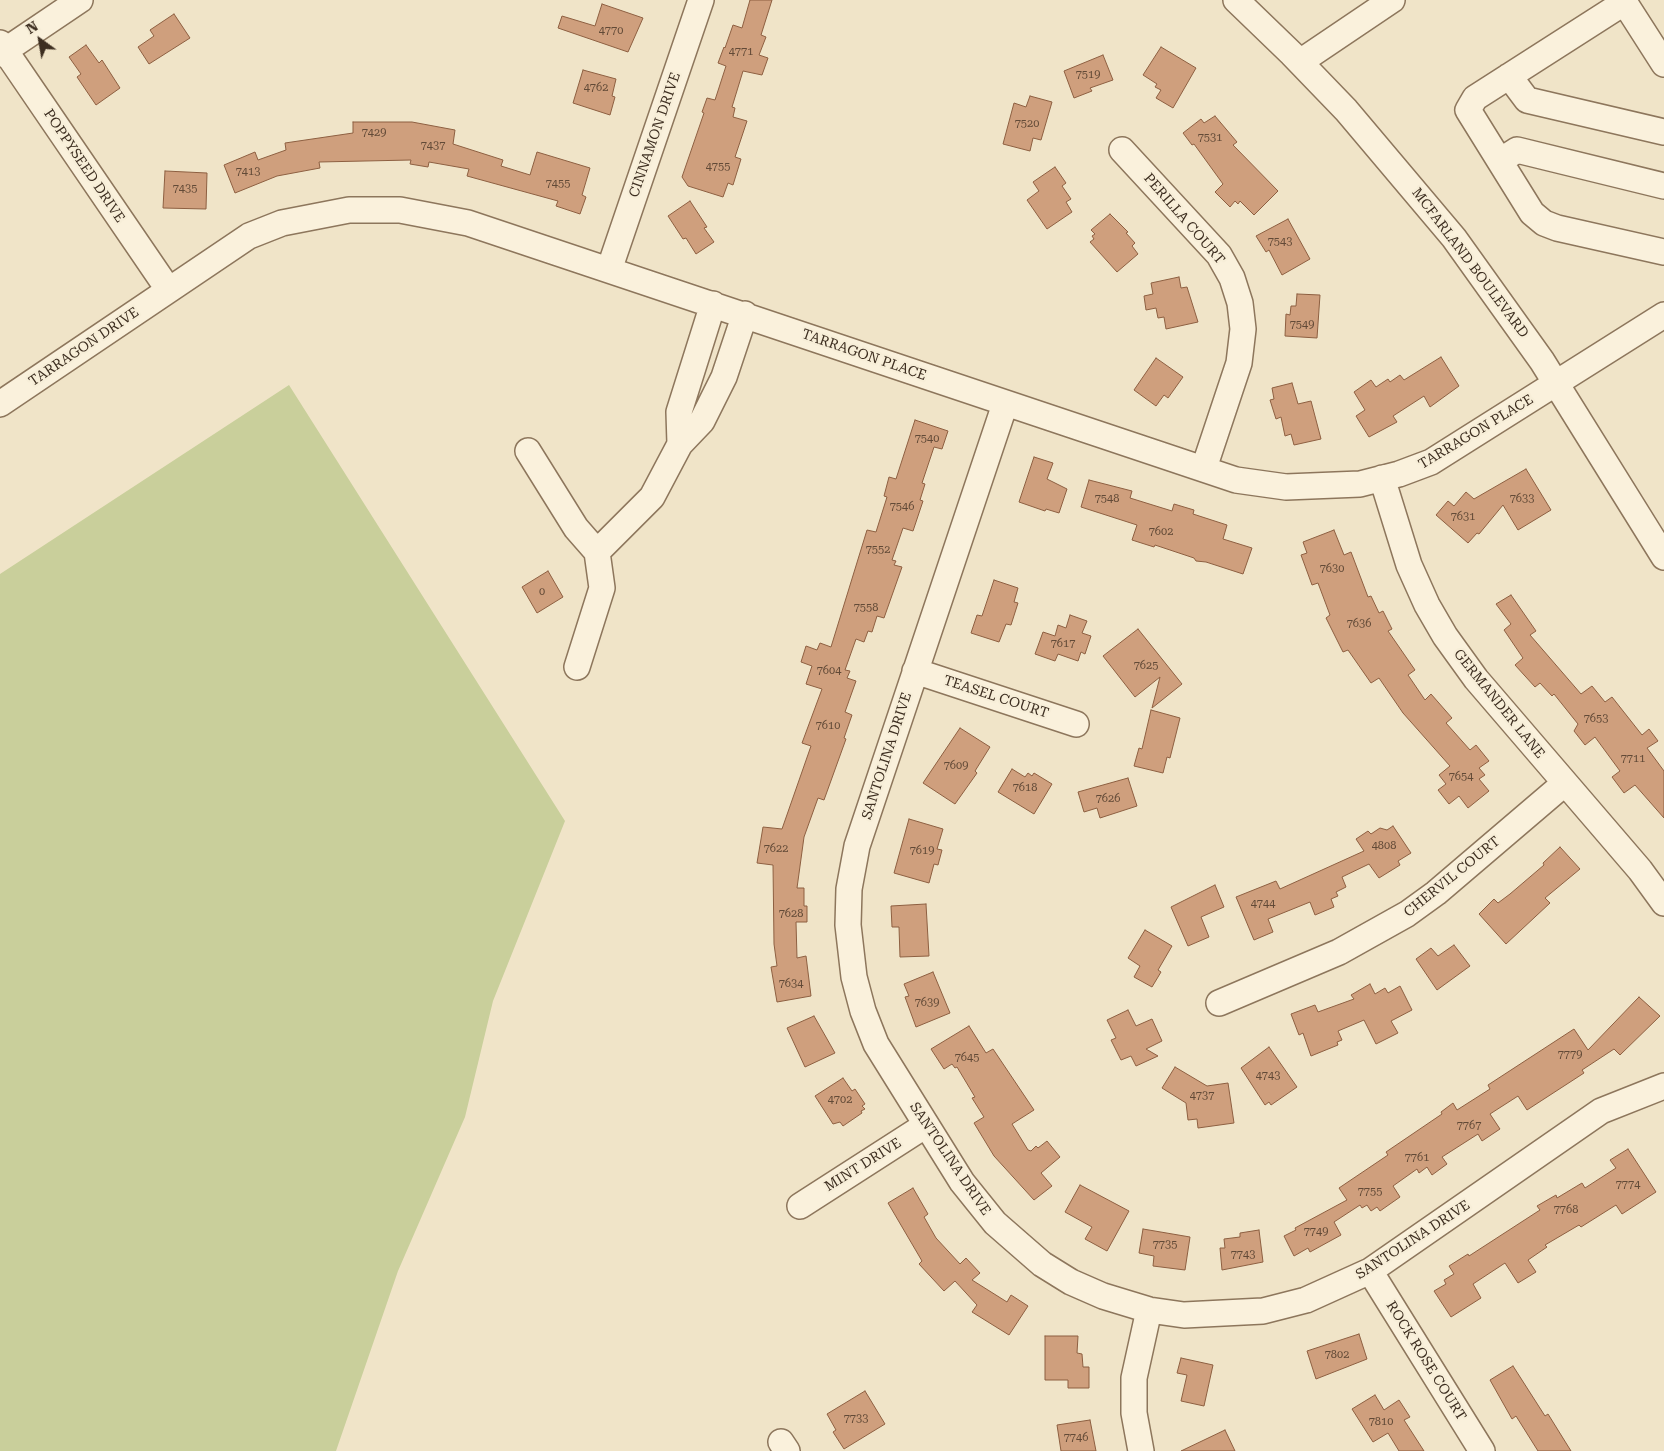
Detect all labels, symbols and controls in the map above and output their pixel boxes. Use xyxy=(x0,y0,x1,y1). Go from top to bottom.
north arrow xyxy=(15,15,65,65)
text: N xyxy=(23,18,41,37)
house number: 4770 xyxy=(599,24,623,38)
house number: 4771 xyxy=(729,45,753,59)
house number: 7519 xyxy=(1076,68,1100,82)
street label: CINNAMON DRIVE xyxy=(626,70,684,200)
house number: 4762 xyxy=(584,81,608,95)
street label: POPPYSEED DRIVE xyxy=(40,106,128,226)
house number: 7520 xyxy=(1015,117,1039,131)
house number: 7429 xyxy=(362,126,386,140)
house number: 7531 xyxy=(1198,131,1222,145)
house number: 7437 xyxy=(421,139,445,153)
house number: 4755 xyxy=(706,160,730,174)
house number: 7413 xyxy=(236,165,260,179)
street label: PERILLA COURT xyxy=(1140,170,1228,268)
house number: 7455 xyxy=(546,177,570,191)
house number: 7435 xyxy=(173,182,197,196)
street label: MCFARLAND BOULEVARD xyxy=(1408,185,1532,341)
house number: 7543 xyxy=(1268,235,1292,249)
street label: TARRAGON DRIVE xyxy=(26,304,142,390)
house number: 7549 xyxy=(1290,318,1314,332)
street label: TARRAGON PLACE xyxy=(799,326,929,384)
street label: TARRAGON PLACE xyxy=(1416,391,1536,473)
house number: 7540 xyxy=(915,432,939,446)
house number: 7548 xyxy=(1095,492,1119,506)
house number: 7633 xyxy=(1510,492,1534,506)
house number: 7546 xyxy=(890,500,914,514)
house number: 7631 xyxy=(1451,510,1475,524)
house number: 7602 xyxy=(1149,525,1173,539)
house number: 7552 xyxy=(866,543,890,557)
house number: 7630 xyxy=(1320,562,1344,576)
house number: 0 xyxy=(539,585,545,599)
house number: 7558 xyxy=(854,601,878,615)
house number: 7636 xyxy=(1347,617,1371,631)
house number: 7617 xyxy=(1051,637,1075,651)
street label: GERMANDER LANE xyxy=(1450,646,1548,762)
house number: 7625 xyxy=(1134,659,1158,673)
house number: 7604 xyxy=(817,664,841,678)
street label: TEASEL COURT xyxy=(941,672,1051,722)
street label: SANTOLINA DRIVE xyxy=(859,690,915,822)
house number: 7653 xyxy=(1584,712,1608,726)
house number: 7610 xyxy=(816,719,840,733)
house number: 7711 xyxy=(1621,752,1645,766)
house number: 7609 xyxy=(944,759,968,773)
house number: 7654 xyxy=(1449,770,1473,784)
house number: 7618 xyxy=(1013,781,1037,795)
house number: 7626 xyxy=(1096,792,1120,806)
street label: CHERVIL COURT xyxy=(1401,833,1503,921)
house number: 4808 xyxy=(1372,839,1396,853)
house number: 7622 xyxy=(764,842,788,856)
house number: 7619 xyxy=(910,844,934,858)
house number: 4744 xyxy=(1251,897,1275,911)
house number: 7628 xyxy=(779,907,803,921)
house number: 7634 xyxy=(779,977,803,991)
house number: 7639 xyxy=(915,996,939,1010)
house number: 7779 xyxy=(1558,1048,1582,1062)
house number: 7645 xyxy=(955,1051,979,1065)
house number: 4743 xyxy=(1256,1069,1280,1083)
house number: 4737 xyxy=(1190,1089,1214,1103)
house number: 4702 xyxy=(828,1093,852,1107)
street label: SANTOLINA DRIVE xyxy=(906,1099,994,1219)
house number: 7767 xyxy=(1457,1119,1481,1133)
street label: MINT DRIVE xyxy=(822,1135,904,1195)
house number: 7761 xyxy=(1405,1151,1429,1165)
house number: 7774 xyxy=(1616,1178,1640,1192)
house number: 7755 xyxy=(1358,1185,1382,1199)
street label: SANTOLINA DRIVE xyxy=(1353,1197,1473,1283)
house number: 7768 xyxy=(1554,1203,1578,1217)
house number: 7749 xyxy=(1304,1225,1328,1239)
house number: 7735 xyxy=(1153,1238,1177,1252)
house number: 7743 xyxy=(1231,1248,1255,1262)
street label: ROCK ROSE COURT xyxy=(1382,1298,1470,1424)
house number: 7802 xyxy=(1325,1348,1349,1362)
house number: 7733 xyxy=(844,1412,868,1426)
house number: 7810 xyxy=(1369,1415,1393,1429)
house number: 7746 xyxy=(1064,1431,1088,1445)

